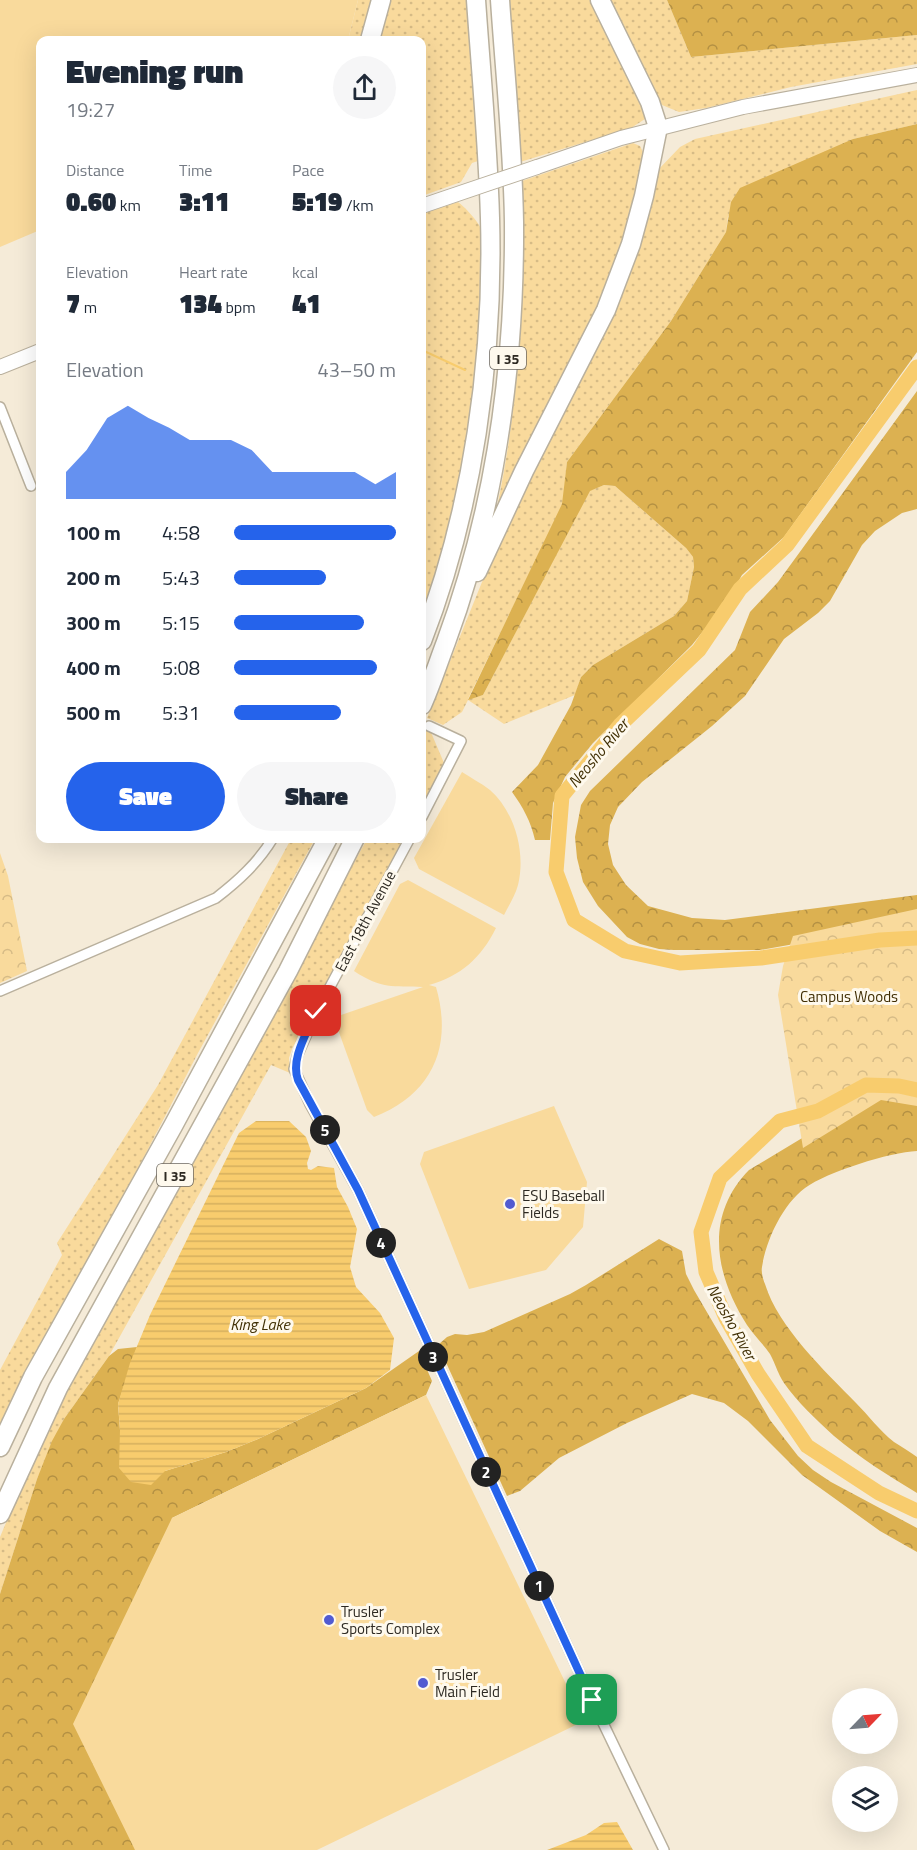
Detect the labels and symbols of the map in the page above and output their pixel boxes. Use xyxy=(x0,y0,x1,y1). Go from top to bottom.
road number: I 35 xyxy=(490,347,526,369)
water label: Neosho River xyxy=(562,712,635,793)
street label: East 18th Avenue xyxy=(329,866,401,976)
pin xyxy=(290,985,341,1036)
park label: Campus Woods xyxy=(800,985,898,1008)
pin: 5 xyxy=(310,1115,340,1145)
road number: I 35 xyxy=(157,1164,193,1186)
place label: ESU Baseball Fields xyxy=(522,1184,605,1224)
marker: ESU Baseball Fields xyxy=(503,1197,517,1211)
pin: 4 xyxy=(366,1228,396,1258)
water label: Neosho River xyxy=(701,1280,764,1366)
water label: King Lake xyxy=(230,1312,291,1336)
pin: 3 xyxy=(418,1342,448,1372)
pin: 2 xyxy=(471,1457,501,1487)
pin: 1 xyxy=(524,1571,554,1601)
place label: Trusler Sports Complex xyxy=(341,1600,440,1640)
marker: Trusler Sports Complex xyxy=(322,1613,336,1627)
place label: Trusler Main Field xyxy=(435,1663,500,1703)
pin xyxy=(566,1674,617,1725)
marker: Trusler Main Field xyxy=(416,1676,430,1690)
north arrow xyxy=(832,1688,898,1754)

